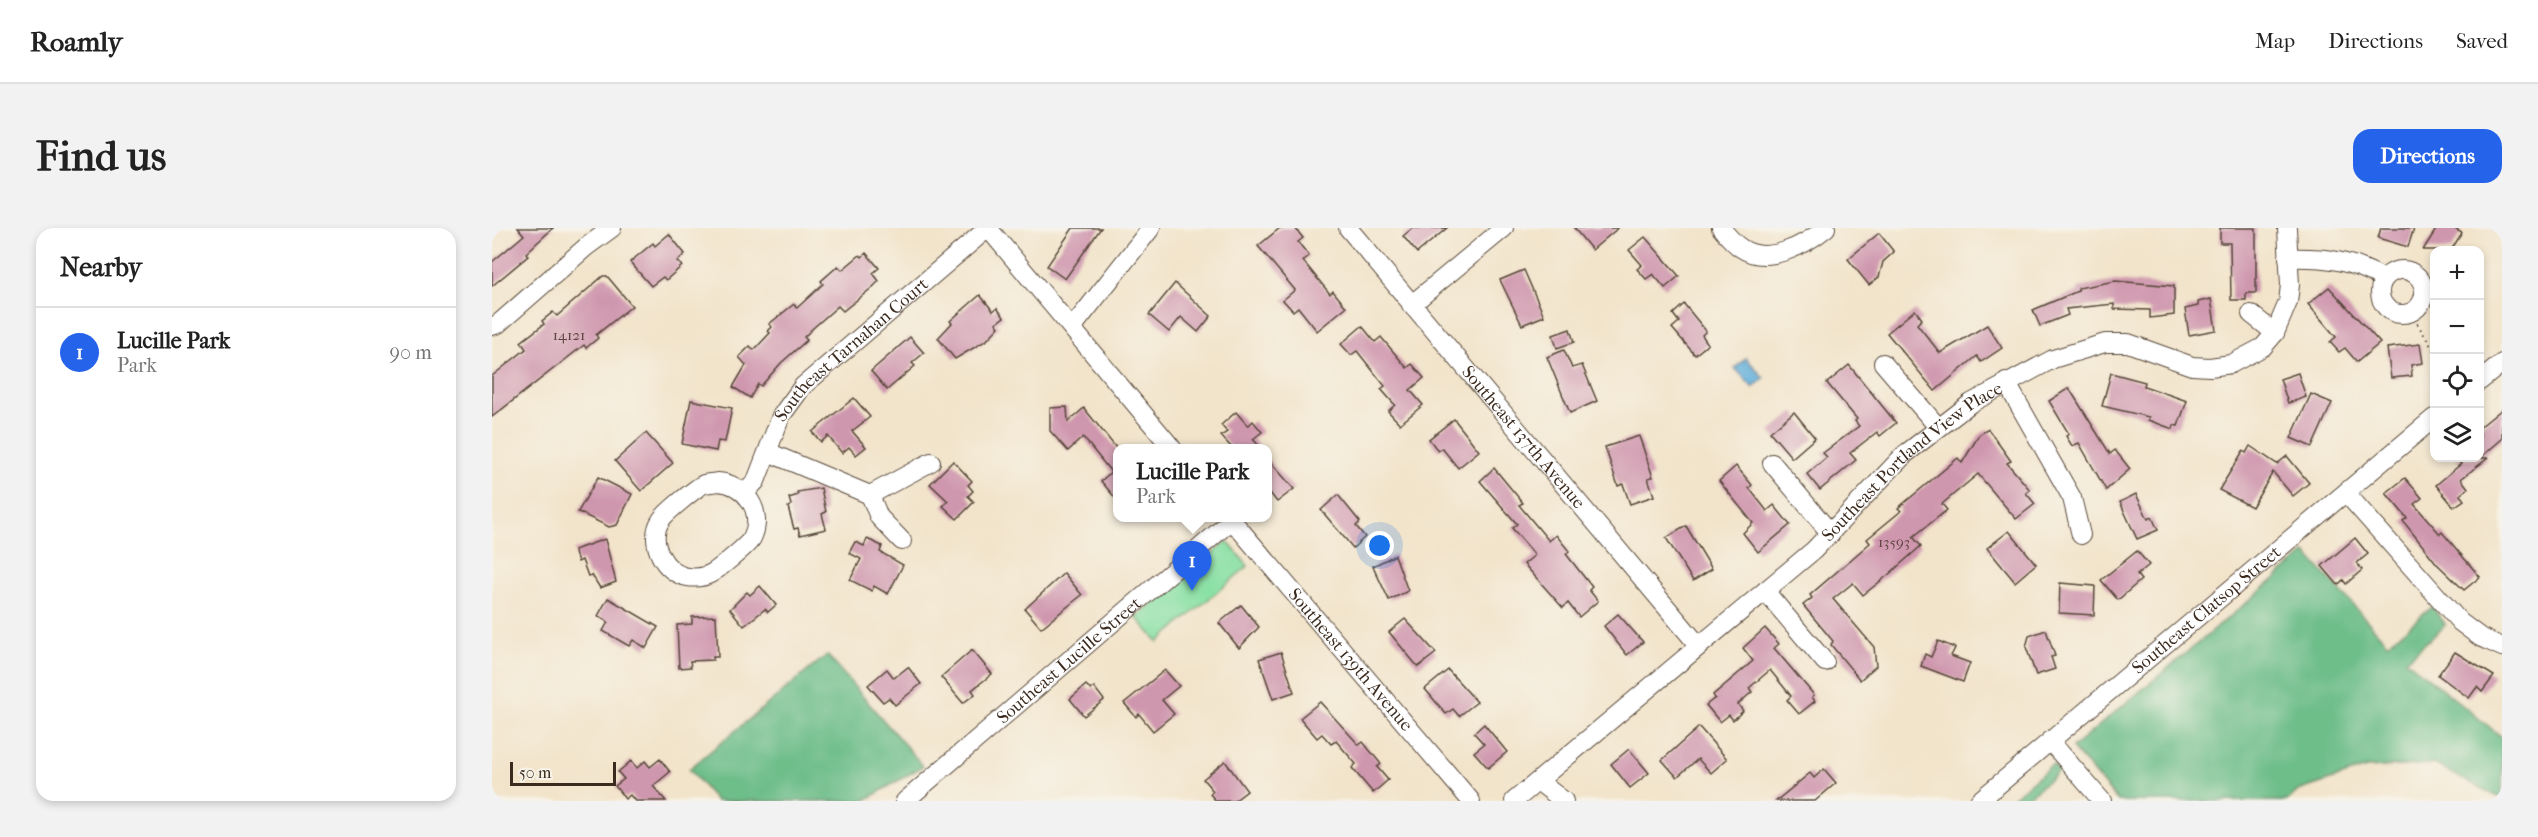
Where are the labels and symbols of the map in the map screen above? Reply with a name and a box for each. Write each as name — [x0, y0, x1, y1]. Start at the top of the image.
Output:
street label: Southeast Tarnahan Court — [770, 273, 933, 426]
house number: 14121 — [553, 326, 585, 344]
street label: Southeast 137th Avenue — [1458, 361, 1590, 513]
street label: Southeast Portland View Place — [1817, 378, 2006, 546]
your location — [1365, 531, 1394, 560]
house number: 13593 — [1878, 533, 1910, 551]
street label: Southeast Clatsop Street — [2128, 541, 2285, 678]
pin: 1 — [1172, 542, 1212, 591]
street label: Southeast 139th Avenue — [1284, 584, 1417, 735]
street label: Southeast Lucille Street — [992, 592, 1146, 728]
scale bar — [510, 759, 616, 786]

